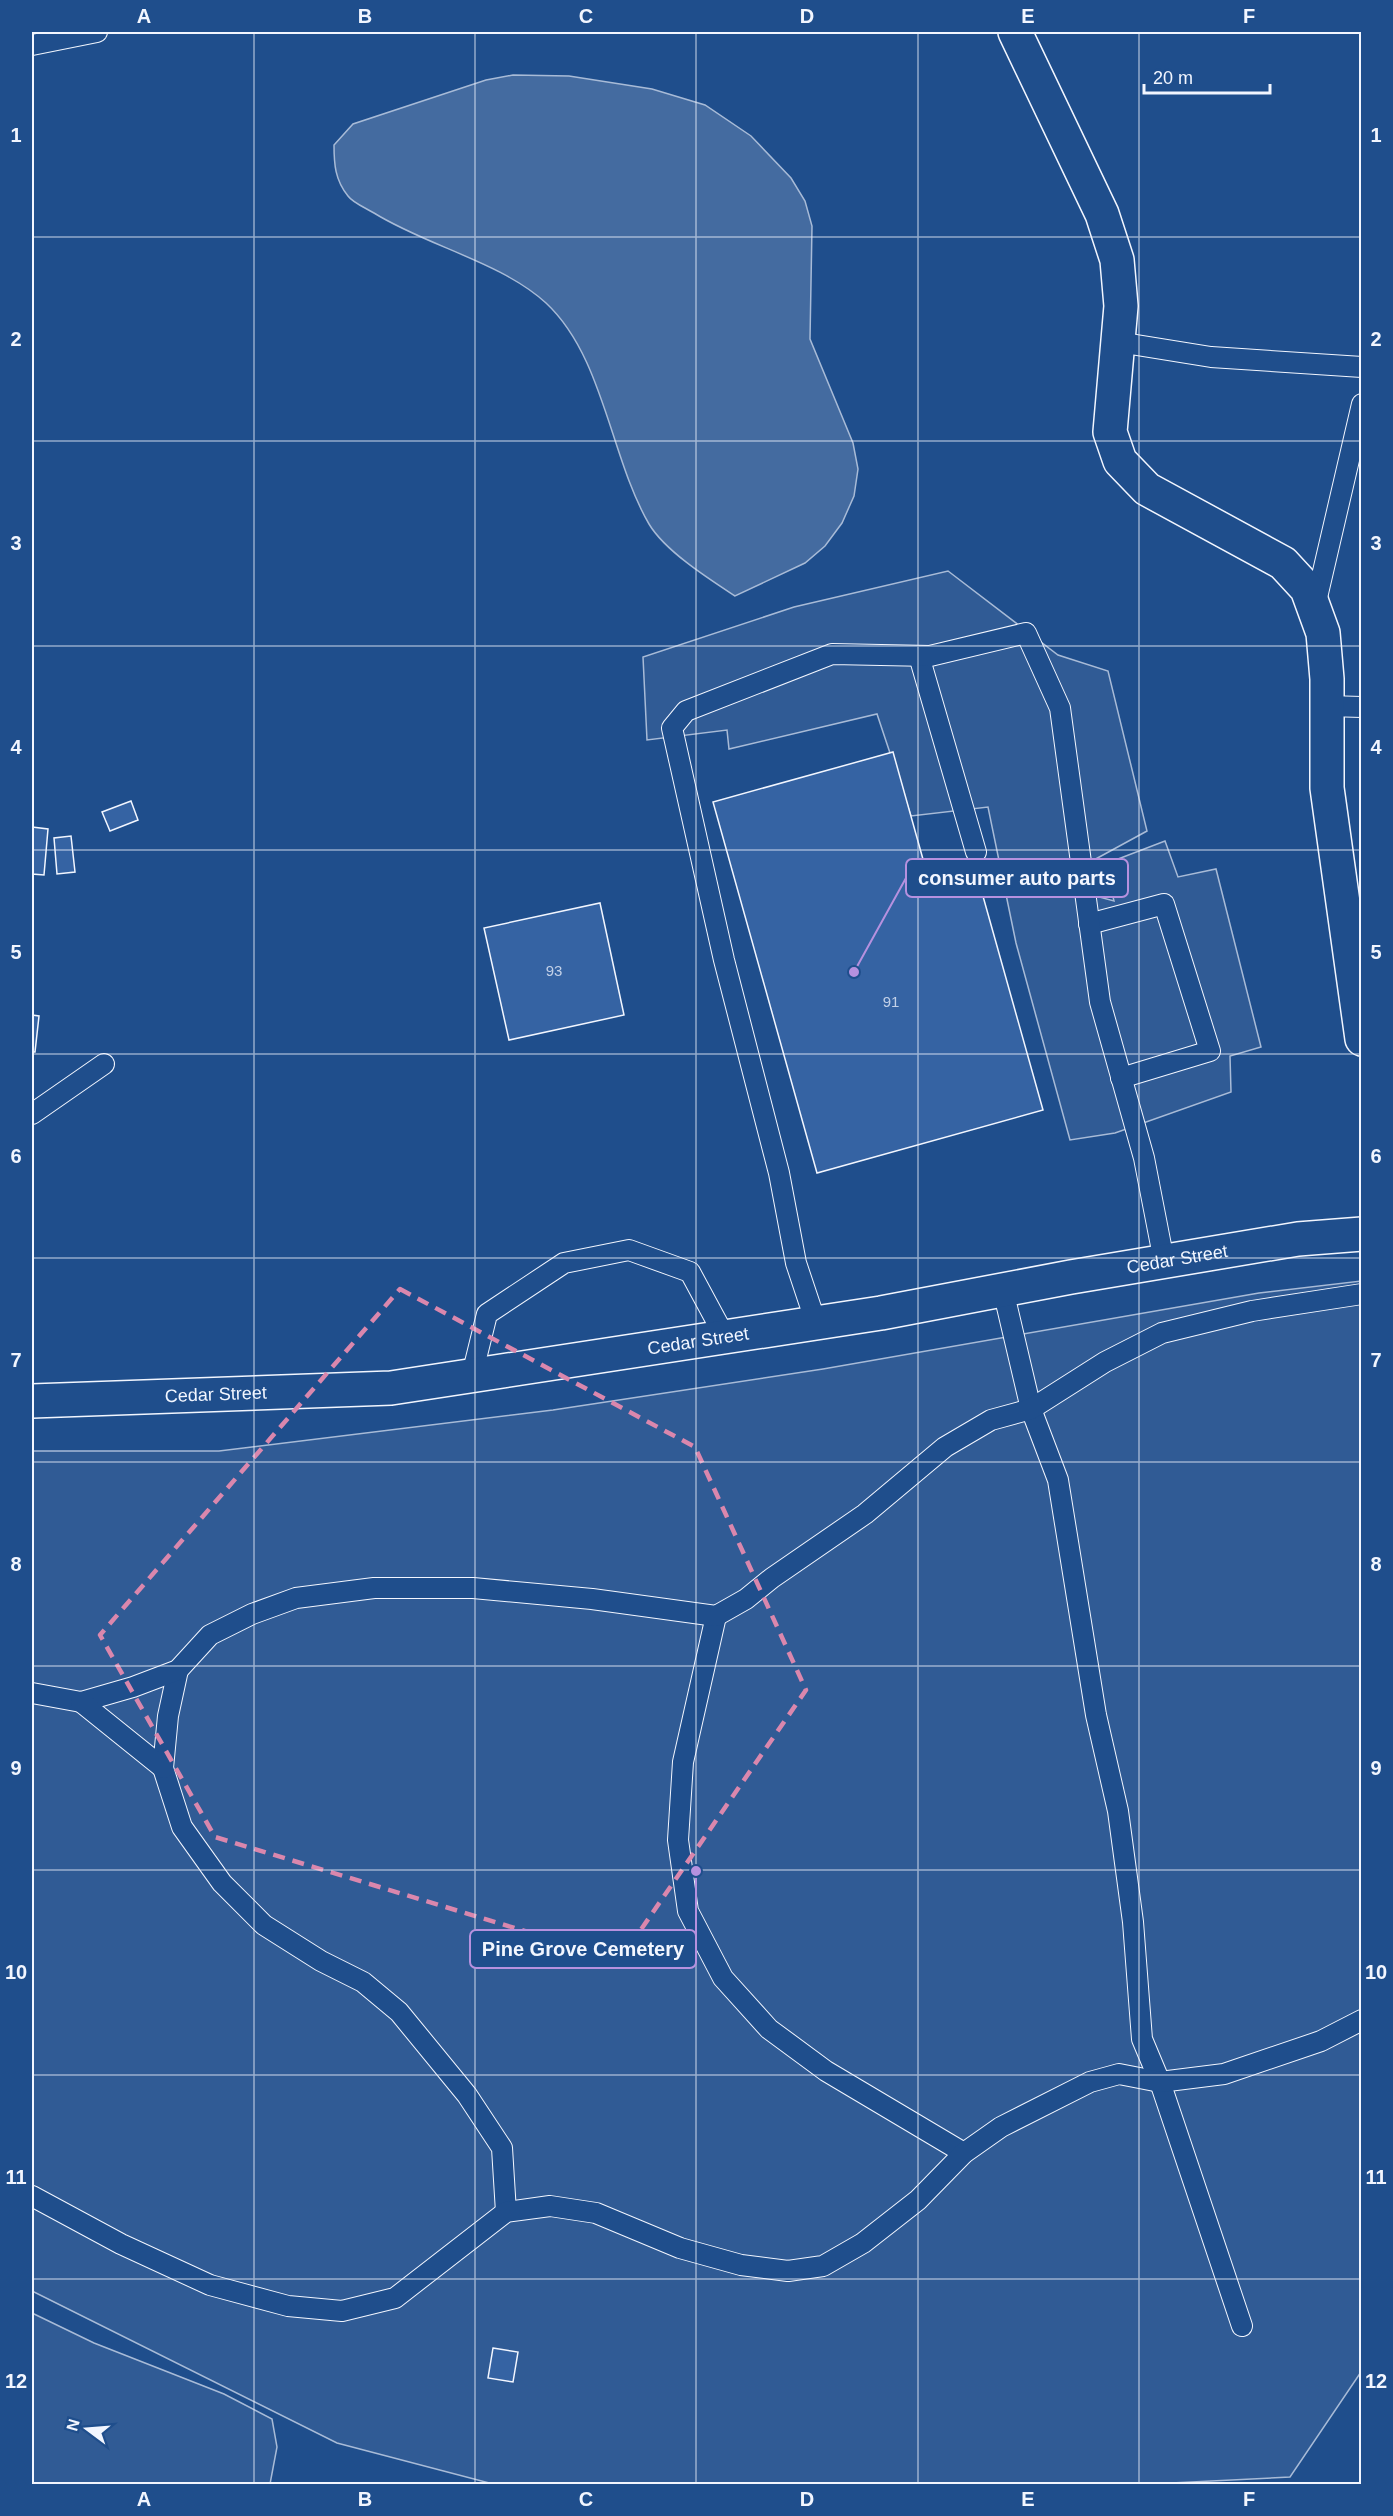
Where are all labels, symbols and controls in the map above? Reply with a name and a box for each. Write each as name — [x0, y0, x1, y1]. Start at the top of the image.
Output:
text: A — [137, 5, 151, 27]
text: B — [358, 5, 372, 27]
text: C — [579, 5, 593, 27]
text: D — [800, 5, 814, 27]
text: E — [1021, 5, 1035, 27]
text: F — [1243, 5, 1255, 27]
scale bar — [1144, 57, 1270, 95]
text: 20 m — [1153, 68, 1193, 88]
text: 1 — [10, 124, 22, 146]
text: 1 — [1370, 124, 1382, 146]
text: 2 — [10, 328, 22, 350]
text: 2 — [1370, 328, 1382, 350]
text: 3 — [10, 532, 22, 554]
text: 3 — [1370, 532, 1382, 554]
text: 4 — [10, 736, 22, 758]
text: 4 — [1370, 736, 1382, 758]
callout: consumer auto parts — [906, 859, 1128, 897]
text: consumer auto parts — [918, 867, 1116, 889]
text: 5 — [10, 941, 22, 963]
text: 5 — [1370, 941, 1382, 963]
house number: 93 — [546, 962, 562, 979]
house number: 91 — [883, 993, 899, 1010]
text: 6 — [10, 1145, 22, 1167]
text: 6 — [1370, 1145, 1382, 1167]
street label: Cedar Street — [1125, 1241, 1229, 1278]
street label: Cedar Street — [646, 1323, 750, 1359]
text: 7 — [10, 1349, 22, 1371]
text: 7 — [1370, 1349, 1382, 1371]
street label: Cedar Street — [164, 1382, 267, 1406]
text: 8 — [10, 1553, 22, 1575]
text: 8 — [1370, 1553, 1382, 1575]
text: 9 — [10, 1757, 22, 1779]
text: 9 — [1370, 1757, 1382, 1779]
callout: Pine Grove Cemetery — [470, 1930, 696, 1968]
text: Pine Grove Cemetery — [482, 1938, 685, 1960]
text: 10 — [5, 1961, 27, 1983]
text: 10 — [1365, 1961, 1387, 1983]
text: 11 — [5, 2166, 27, 2188]
text: 11 — [1365, 2166, 1387, 2188]
text: 12 — [5, 2370, 27, 2392]
text: 12 — [1365, 2370, 1387, 2392]
north arrow — [57, 2399, 117, 2459]
text: N — [63, 2417, 83, 2433]
text: A — [137, 2488, 151, 2510]
text: B — [358, 2488, 372, 2510]
text: C — [579, 2488, 593, 2510]
text: D — [800, 2488, 814, 2510]
text: E — [1021, 2488, 1035, 2510]
text: F — [1243, 2488, 1255, 2510]

